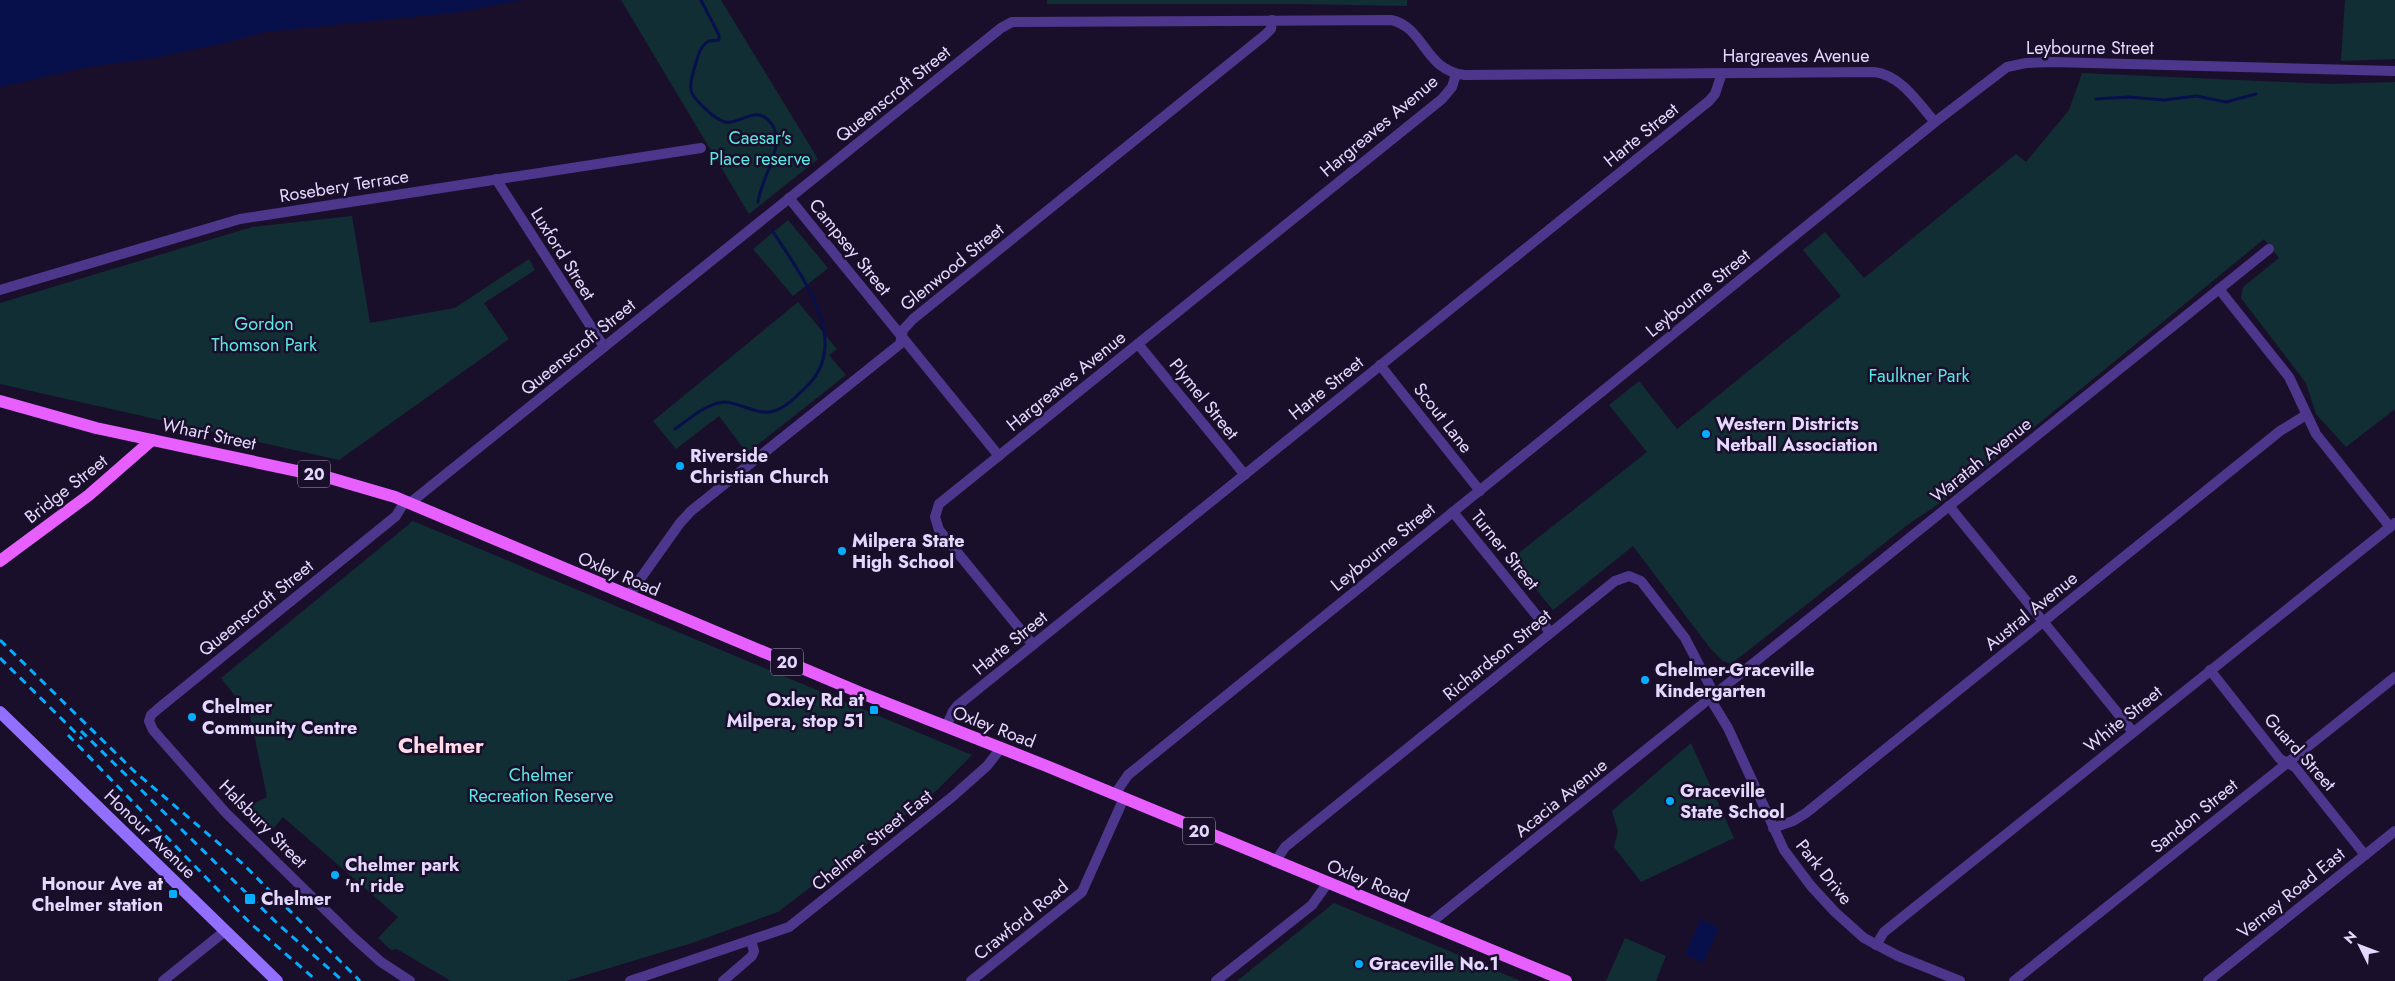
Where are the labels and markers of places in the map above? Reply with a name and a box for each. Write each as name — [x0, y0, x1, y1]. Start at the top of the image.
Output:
place label: Western Districts Netball Association — [1716, 411, 1878, 458]
marker: Western Districts Netball Association — [1700, 428, 1712, 440]
place label: Riverside Christian Church — [690, 443, 829, 490]
marker: Riverside Christian Church — [674, 460, 686, 472]
place label: Milpera State High School — [852, 528, 965, 575]
marker: Milpera State High School — [836, 545, 848, 557]
place label: Chelmer-Graceville Kindergarten — [1655, 657, 1815, 704]
marker: Chelmer-Graceville Kindergarten — [1639, 674, 1651, 686]
place label: Oxley Rd at Milpera, stop 51 — [727, 687, 864, 734]
place label: Chelmer Community Centre — [202, 694, 357, 741]
marker: Oxley Rd at Milpera, stop 51 — [868, 704, 880, 716]
marker: Chelmer Community Centre — [186, 711, 198, 723]
place label: Graceville State School — [1680, 778, 1785, 825]
marker: Graceville State School — [1664, 795, 1676, 807]
place label: Chelmer park 'n' ride — [345, 852, 460, 899]
marker: Chelmer park 'n' ride — [329, 869, 341, 881]
place label: Honour Ave at Chelmer station — [32, 871, 163, 918]
place label: Chelmer — [261, 886, 332, 912]
marker: Honour Ave at Chelmer station — [167, 888, 179, 900]
marker: Chelmer — [243, 892, 257, 906]
place label: Graceville No.1 — [1369, 951, 1499, 977]
marker: Graceville No.1 — [1353, 958, 1365, 970]

